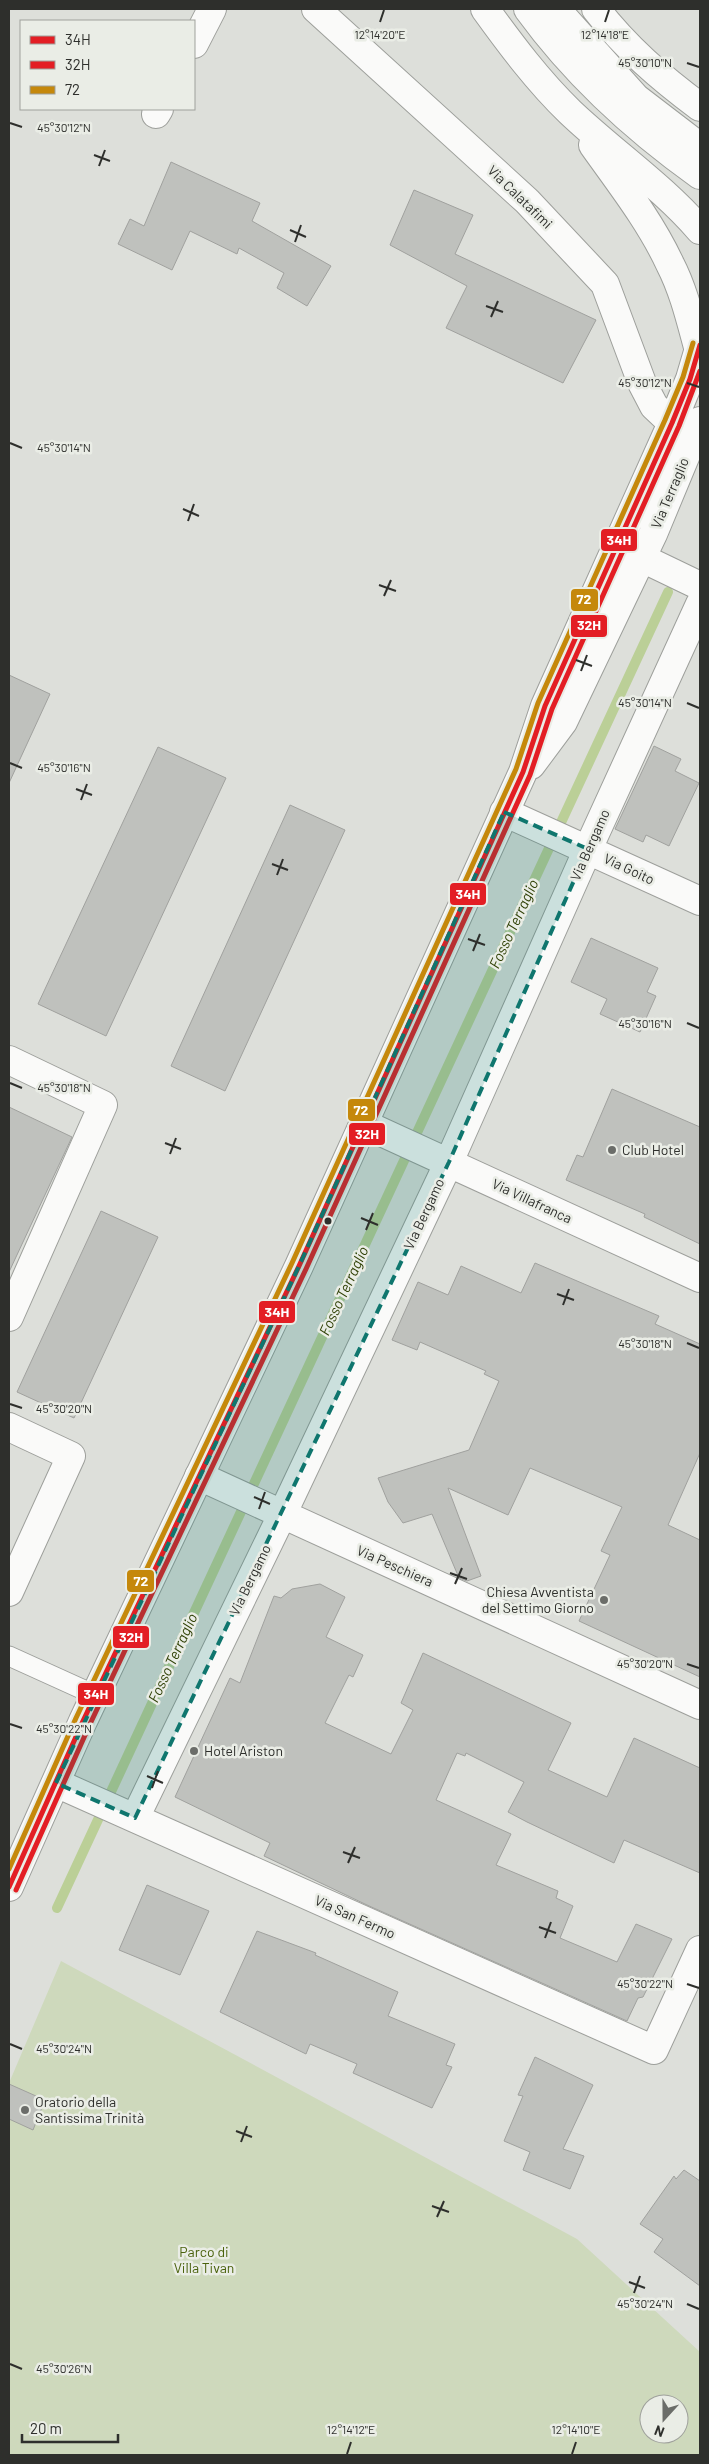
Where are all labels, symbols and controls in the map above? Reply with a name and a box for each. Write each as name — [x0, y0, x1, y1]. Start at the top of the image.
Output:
legend — [20, 20, 195, 110]
text: 12°14'20"E — [354, 27, 406, 41]
text: 12°14'18"E — [581, 27, 629, 41]
text: 34H — [65, 30, 91, 48]
text: 32H — [65, 55, 91, 73]
text: 45°30'10"N — [618, 55, 672, 69]
text: 72 — [65, 80, 80, 98]
text: 45°30'12"N — [37, 120, 91, 134]
street label: Via Calatafimi — [484, 161, 556, 232]
text: 45°30'12"N — [618, 375, 672, 389]
text: 45°30'14"N — [37, 440, 91, 454]
street label: Via Terraglio — [647, 455, 692, 531]
line badge: 34H — [600, 528, 638, 552]
text: 34H — [607, 531, 632, 548]
line badge: 72 — [570, 588, 599, 612]
text: 72 — [577, 590, 592, 607]
line badge: 32H — [570, 614, 608, 638]
text: 32H — [577, 616, 601, 633]
text: 45°30'14"N — [618, 695, 672, 709]
text: 45°30'16"N — [37, 760, 91, 774]
street label: Via Bergamo — [566, 806, 613, 883]
street label: Via Goito — [601, 849, 657, 888]
water label: Fosso Terraglio — [485, 876, 542, 971]
line badge: 34H — [449, 882, 487, 906]
text: 34H — [456, 885, 481, 902]
text: 45°30'16"N — [618, 1016, 672, 1030]
text: 45°30'18"N — [37, 1080, 91, 1094]
line badge: 72 — [347, 1098, 376, 1122]
text: 72 — [354, 1101, 369, 1118]
line badge: 32H — [348, 1122, 386, 1146]
text: 32H — [355, 1125, 379, 1142]
place label: Club Hotel — [622, 1141, 684, 1158]
marker: Club Hotel — [606, 1144, 618, 1156]
street label: Via Bergamo — [400, 1175, 447, 1252]
street label: Via Villafranca — [490, 1175, 575, 1226]
unlabelled marker — [323, 1216, 333, 1226]
water label: Fosso Terraglio — [315, 1243, 372, 1338]
line badge: 34H — [258, 1300, 296, 1324]
text: 34H — [265, 1303, 290, 1320]
text: 45°30'18"N — [618, 1336, 672, 1350]
text: 45°30'20"N — [36, 1401, 92, 1415]
street label: Via Peschiera — [354, 1541, 436, 1590]
street label: Via Bergamo — [225, 1542, 274, 1618]
line badge: 72 — [126, 1569, 155, 1593]
text: 72 — [134, 1572, 149, 1589]
place label: Chiesa Avventista del Settimo Giorno — [482, 1583, 594, 1616]
marker: Chiesa Avventista del Settimo Giorno — [598, 1594, 610, 1606]
water label: Fosso Terraglio — [144, 1610, 201, 1705]
line badge: 32H — [112, 1625, 150, 1649]
text: 32H — [119, 1628, 143, 1645]
text: 45°30'20"N — [617, 1656, 673, 1670]
line badge: 34H — [77, 1682, 115, 1706]
text: 34H — [84, 1685, 109, 1702]
text: 45°30'22"N — [36, 1721, 92, 1735]
place label: Hotel Ariston — [204, 1742, 283, 1759]
marker: Hotel Ariston — [188, 1745, 200, 1757]
street label: Via San Fermo — [312, 1891, 398, 1942]
text: 45°30'22"N — [617, 1976, 673, 1990]
text: 45°30'24"N — [36, 2041, 92, 2055]
place label: Oratorio della Santissima Trinità — [35, 2093, 144, 2126]
marker: Oratorio della Santissima Trinità — [19, 2104, 31, 2116]
park label: Parco di Villa Tivan — [174, 2243, 234, 2276]
text: 45°30'24"N — [617, 2296, 673, 2310]
text: 45°30'26"N — [36, 2361, 92, 2375]
north arrow — [639, 2394, 689, 2444]
scale bar — [22, 2412, 119, 2444]
text: 20 m — [30, 2419, 62, 2437]
text: 12°14'12"E — [327, 2422, 375, 2436]
text: 12°14'10"E — [552, 2422, 600, 2436]
text: N — [652, 2422, 667, 2441]

